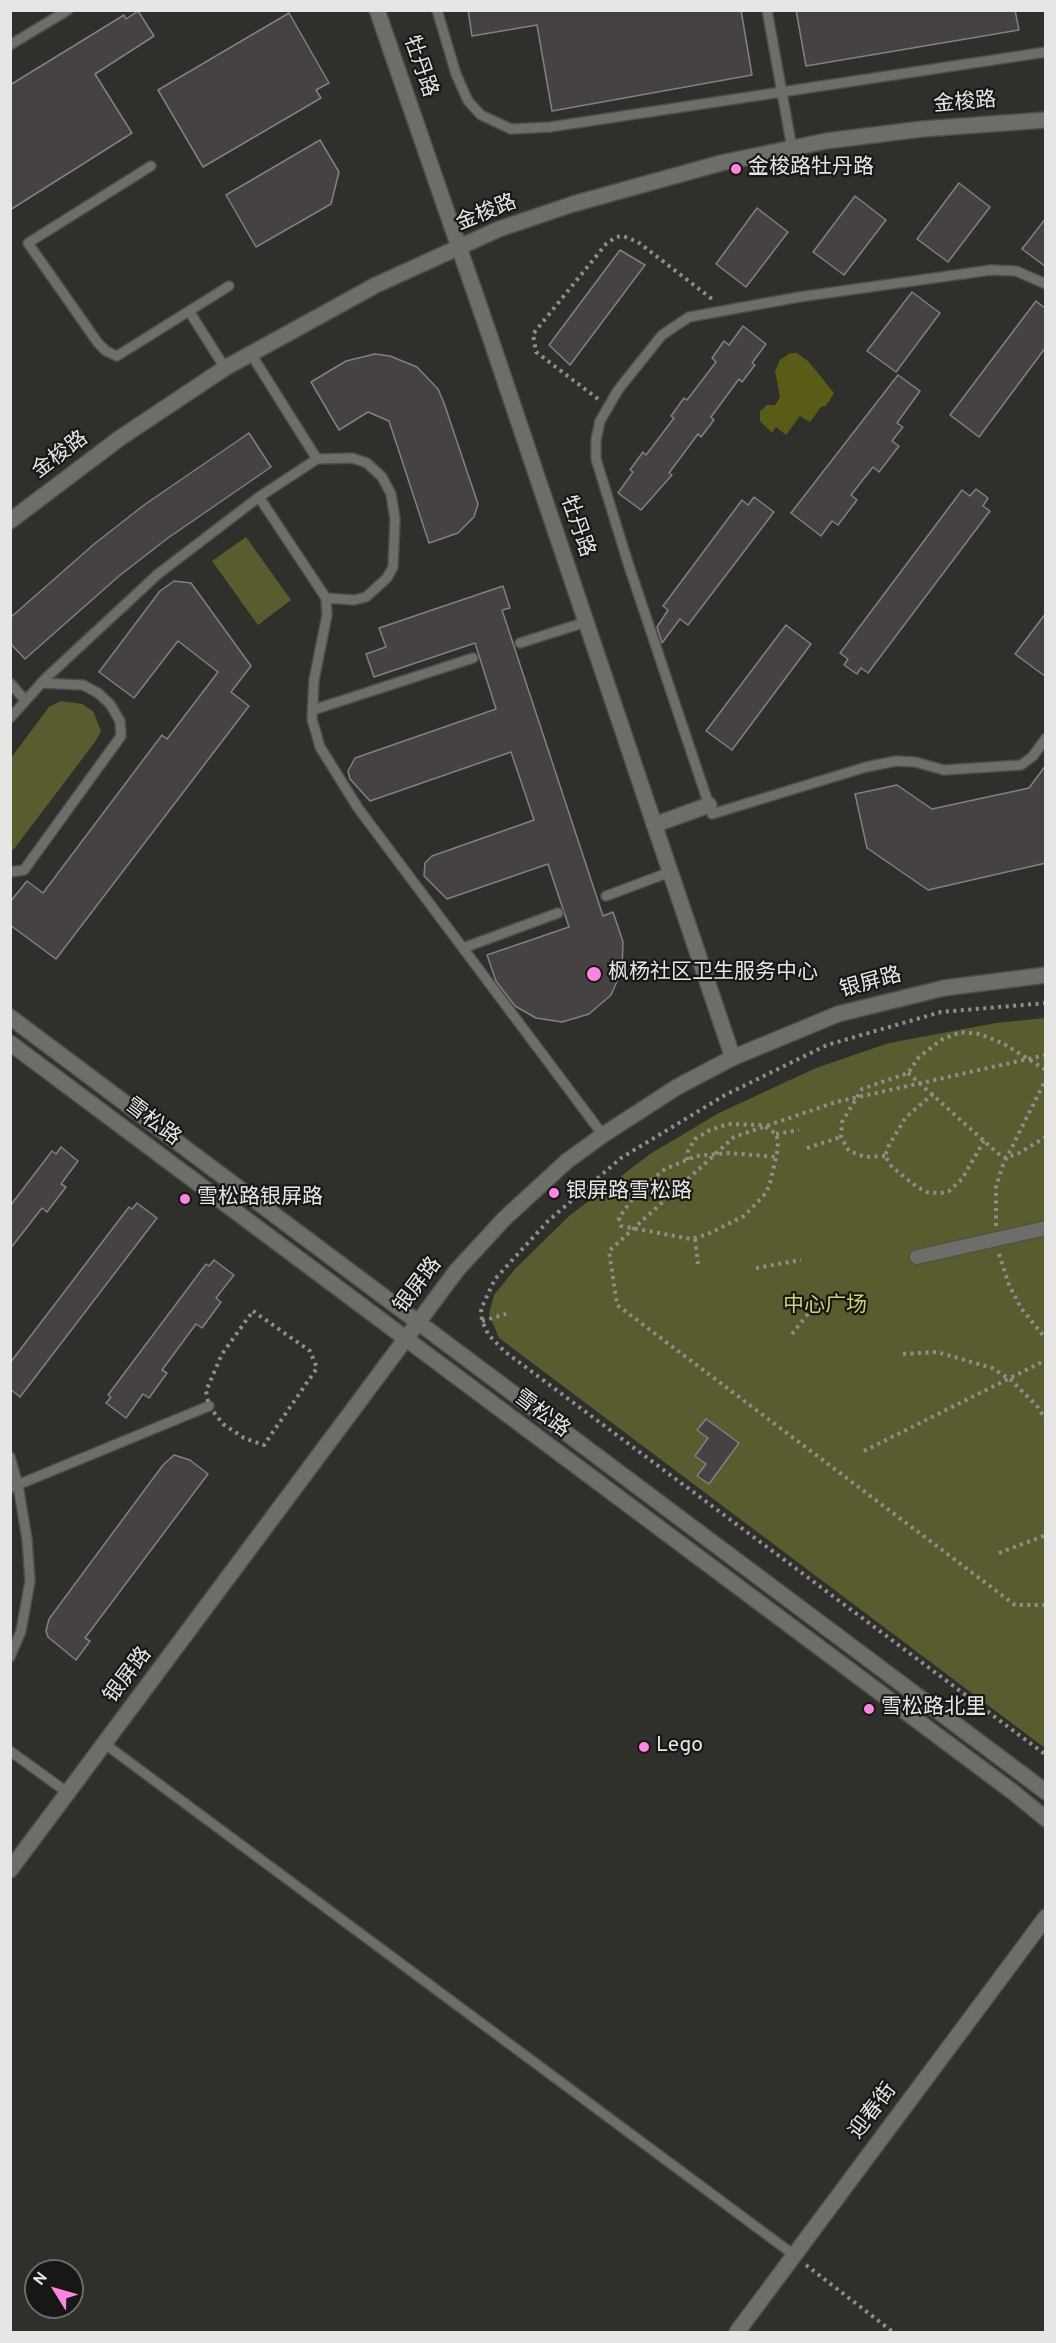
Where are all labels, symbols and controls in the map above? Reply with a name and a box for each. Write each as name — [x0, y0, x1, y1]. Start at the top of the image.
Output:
street label: 牡丹路 — [397, 33, 441, 101]
street label: 金梭路 — [933, 89, 997, 119]
place label: 金梭路牡丹路 — [748, 156, 874, 182]
marker: 金梭路牡丹路 — [729, 162, 743, 176]
street label: 金梭路 — [453, 191, 521, 237]
street label: 金梭路 — [28, 427, 94, 485]
street label: 牡丹路 — [554, 493, 598, 561]
place label: 枫杨社区卫生服务中心 — [608, 961, 818, 987]
street label: 银屏路 — [837, 964, 905, 1004]
marker: 枫杨社区卫生服务中心 — [585, 965, 603, 983]
street label: 雪松路 — [119, 1094, 185, 1152]
place label: 银屏路雪松路 — [566, 1180, 692, 1206]
place label: 雪松路银屏路 — [197, 1186, 323, 1212]
marker: 银屏路雪松路 — [547, 1186, 561, 1200]
marker: 雪松路银屏路 — [178, 1192, 192, 1206]
street label: 银屏路 — [390, 1253, 448, 1319]
park label: 中心广场 — [783, 1294, 867, 1320]
street label: 雪松路 — [508, 1386, 574, 1444]
street label: 银屏路 — [100, 1643, 158, 1709]
place label: 雪松路北里 — [881, 1696, 986, 1722]
marker: 雪松路北里 — [862, 1702, 876, 1716]
place label: Lego — [656, 1734, 703, 1760]
marker: Lego — [637, 1740, 651, 1754]
street label: 迎春街 — [845, 2079, 903, 2145]
north arrow — [24, 2259, 84, 2319]
text: N — [30, 2269, 53, 2290]

